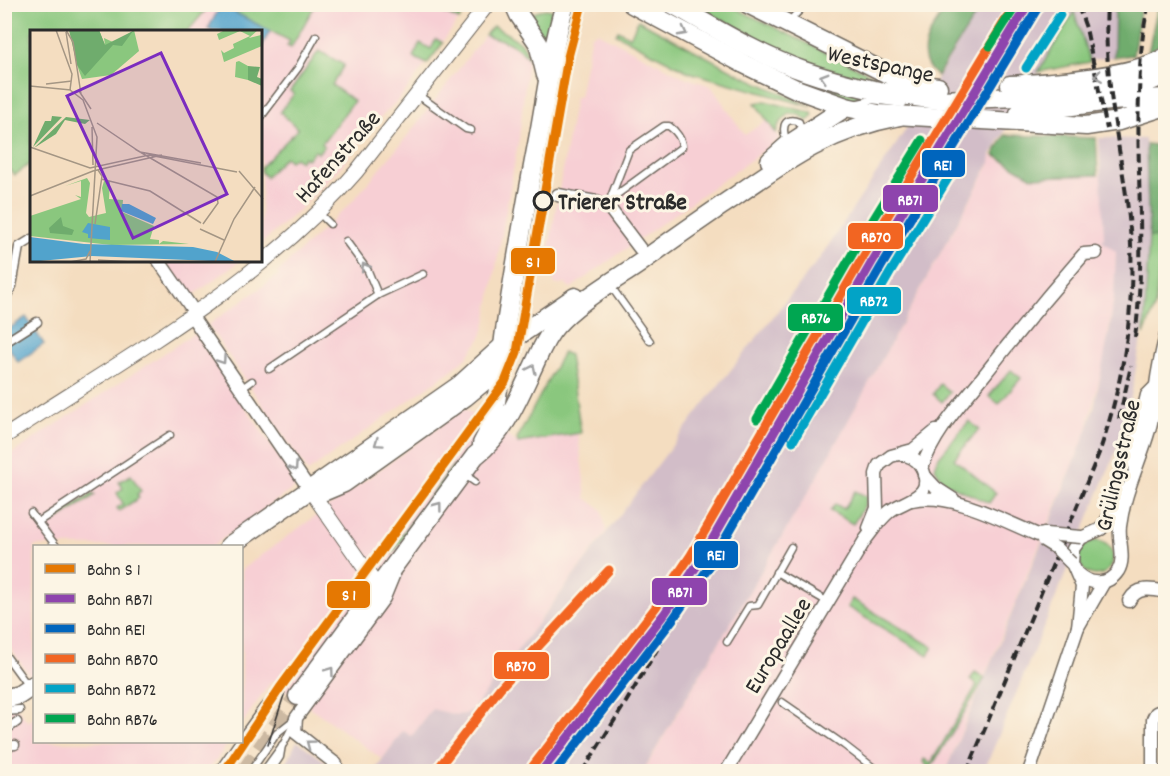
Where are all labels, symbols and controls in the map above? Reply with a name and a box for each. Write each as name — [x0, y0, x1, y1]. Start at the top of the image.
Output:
one-way arrow — [677, 25, 687, 36]
inset map — [30, 30, 262, 262]
street label: Westspange — [824, 38, 937, 94]
one-way arrow — [1093, 69, 1102, 81]
one-way arrow — [819, 72, 830, 84]
street label: Hafenstraße — [288, 104, 390, 212]
line badge: RE1 — [921, 149, 966, 178]
text: RE1 — [934, 155, 952, 178]
line badge: RB71 — [882, 184, 939, 213]
place label: Trierer Straße — [558, 187, 687, 221]
text: RB71 — [897, 190, 923, 213]
marker: Trierer Straße — [533, 191, 553, 211]
line badge: RB70 — [847, 222, 904, 250]
text: RB70 — [861, 227, 891, 250]
line badge: S 1 — [510, 247, 556, 275]
text: S 1 — [526, 252, 540, 275]
one-way arrow — [360, 263, 372, 273]
line badge: RB72 — [846, 286, 902, 315]
text: RB72 — [860, 291, 888, 314]
line badge: RB76 — [787, 303, 844, 332]
text: RB76 — [801, 308, 831, 331]
one-way arrow — [215, 353, 226, 364]
one-way arrow — [525, 364, 537, 375]
street label: Grülingsstraße — [1088, 396, 1152, 535]
one-way arrow — [373, 436, 384, 447]
one-way arrow — [287, 460, 298, 471]
one-way arrow — [430, 501, 441, 512]
line badge: RE1 — [693, 540, 739, 569]
legend — [33, 545, 243, 743]
text: RE1 — [707, 545, 725, 568]
text: Bahn S 1 — [87, 559, 141, 584]
line badge: RB71 — [651, 577, 708, 606]
line badge: S 1 — [326, 580, 371, 609]
text: RB71 — [667, 582, 693, 605]
text: S 1 — [342, 585, 356, 608]
text: Bahn RB71 — [87, 589, 153, 614]
street label: Europaallee — [737, 592, 822, 701]
text: Bahn RE1 — [87, 619, 146, 644]
text: Bahn RB70 — [87, 649, 159, 674]
line badge: RB70 — [493, 651, 550, 680]
text: RB70 — [506, 656, 536, 679]
one-way arrow — [323, 667, 334, 678]
text: Bahn RB72 — [87, 679, 157, 704]
text: Bahn RB76 — [87, 709, 158, 734]
one-way arrow — [306, 740, 317, 751]

